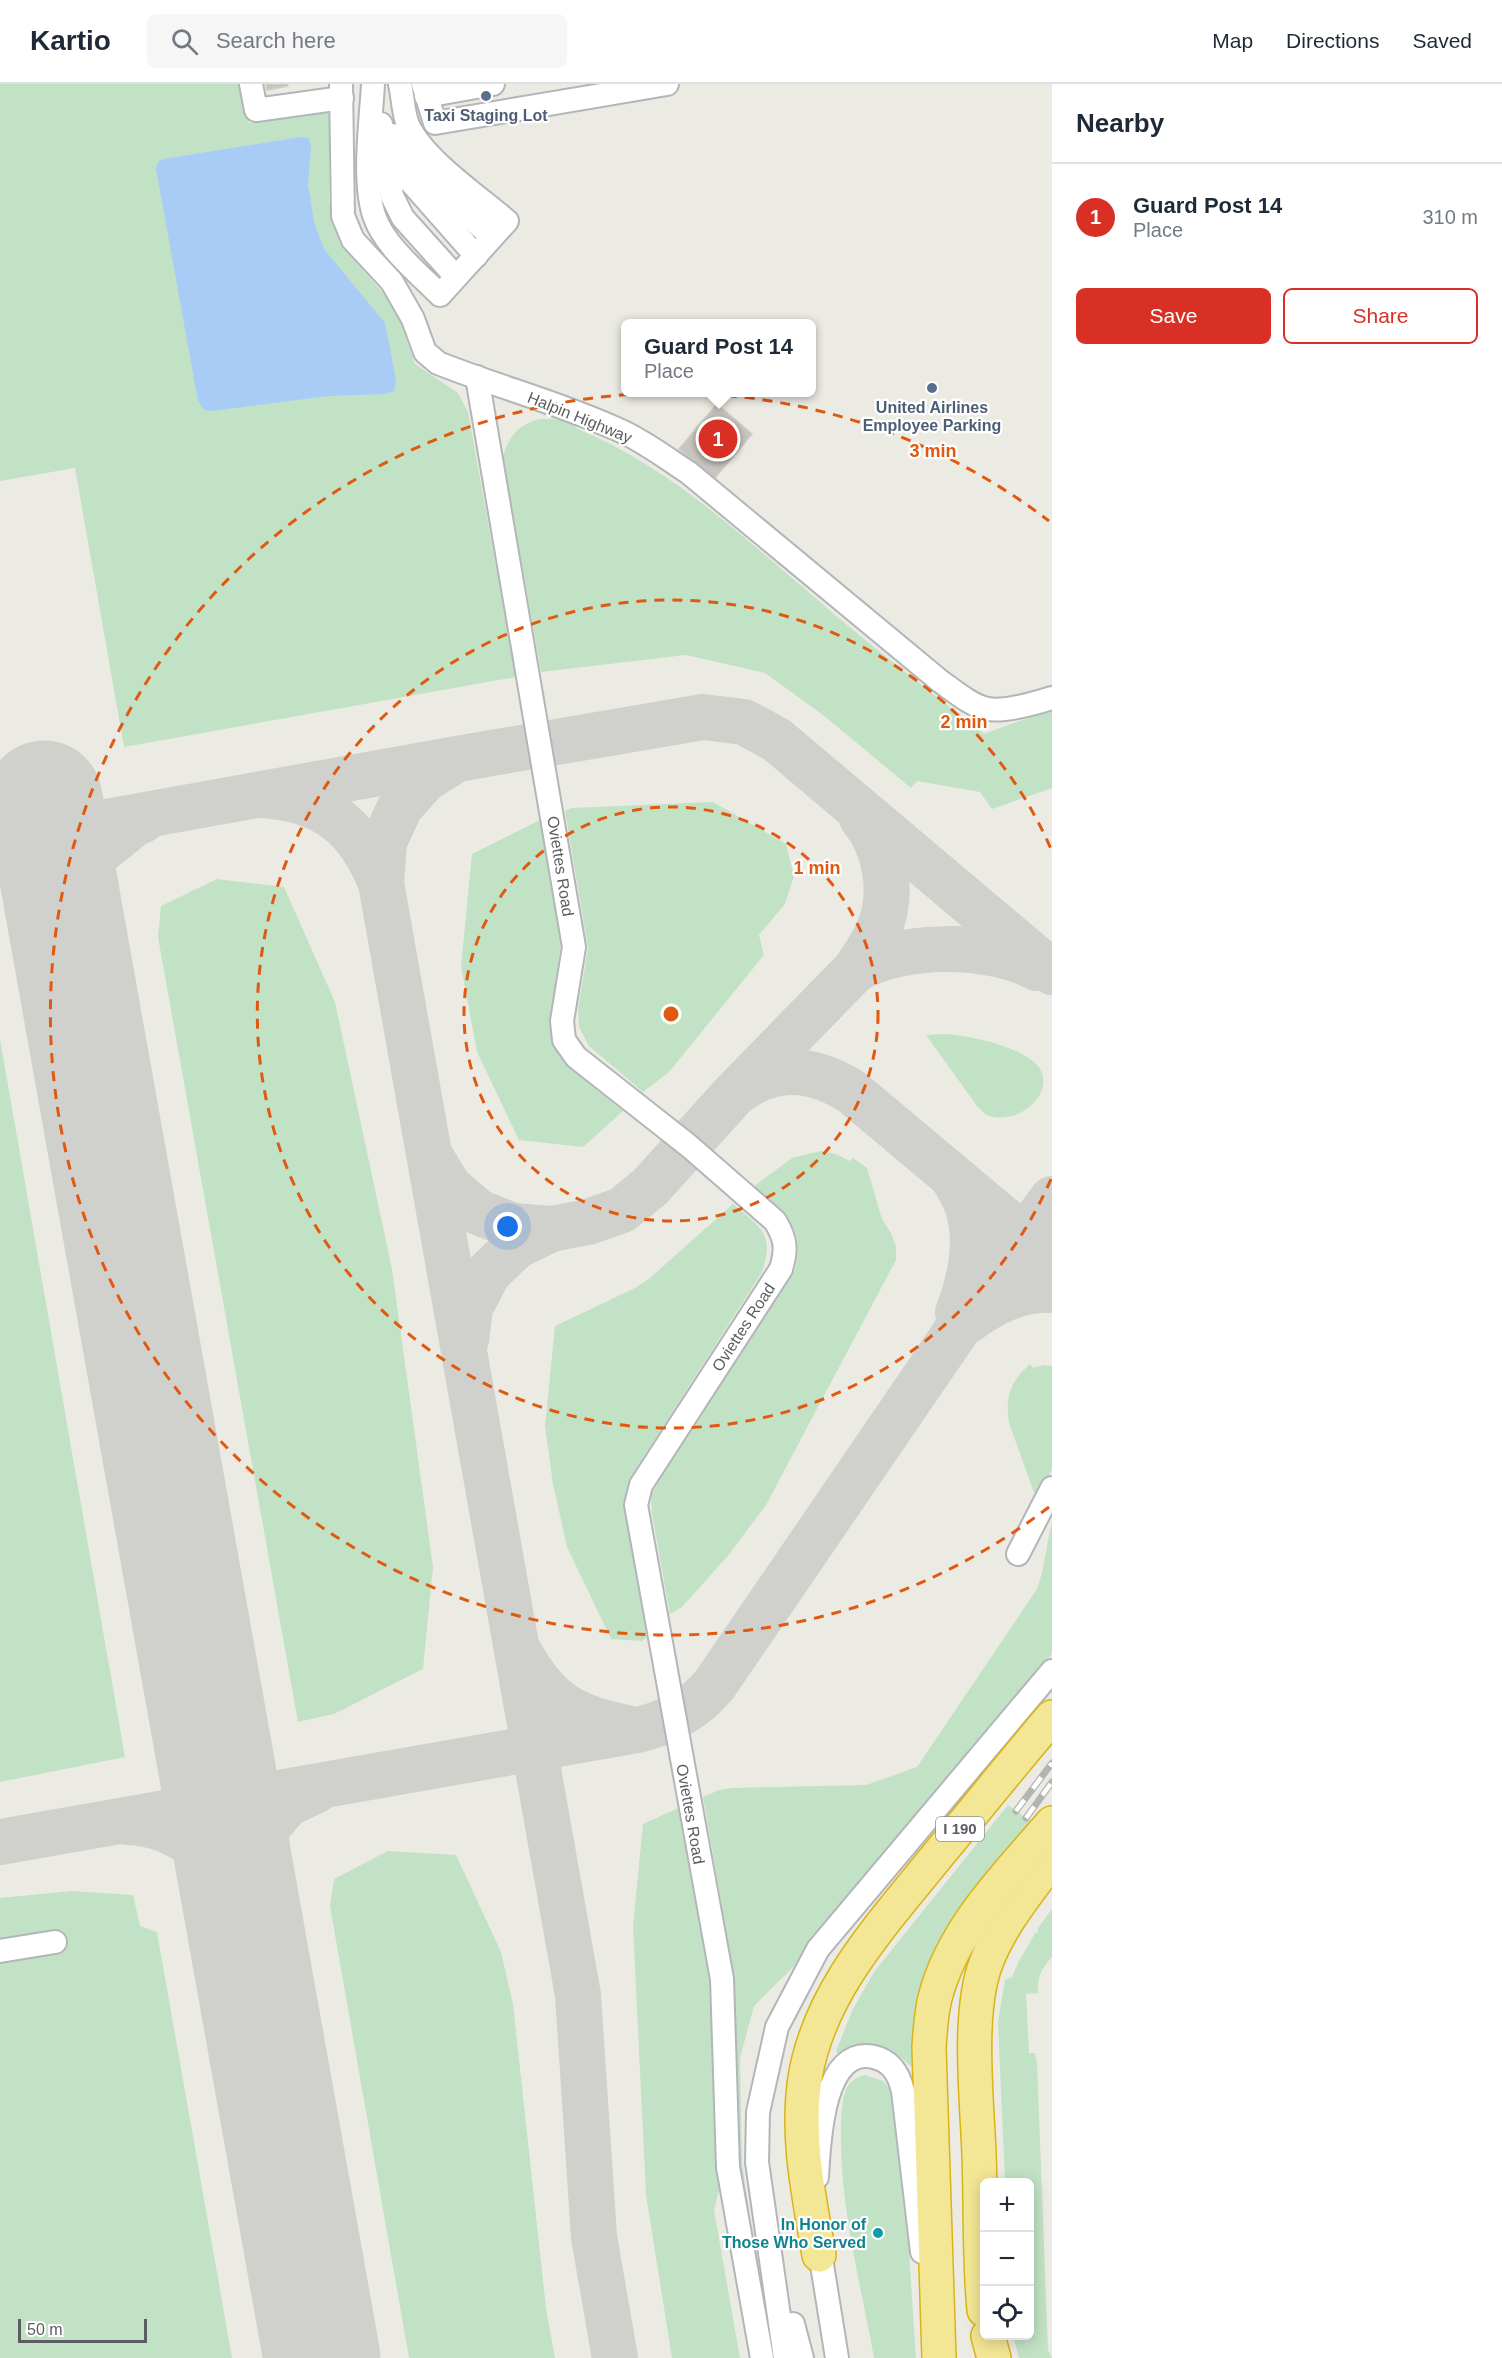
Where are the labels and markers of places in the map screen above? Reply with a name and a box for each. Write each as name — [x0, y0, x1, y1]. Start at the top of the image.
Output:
marker: Taxi Staging Lot — [479, 89, 493, 103]
place label: Taxi Staging Lot — [424, 107, 548, 124]
marker: United Airlines Employee Parking — [925, 381, 939, 395]
place label: United Airlines Employee Parking — [863, 399, 1001, 434]
pin: 1 — [698, 416, 738, 462]
centre of rings — [661, 1004, 681, 1024]
place label: In Honor of Those Who Served — [722, 2216, 867, 2251]
marker: In Honor of Those Who Served — [871, 2226, 885, 2240]

